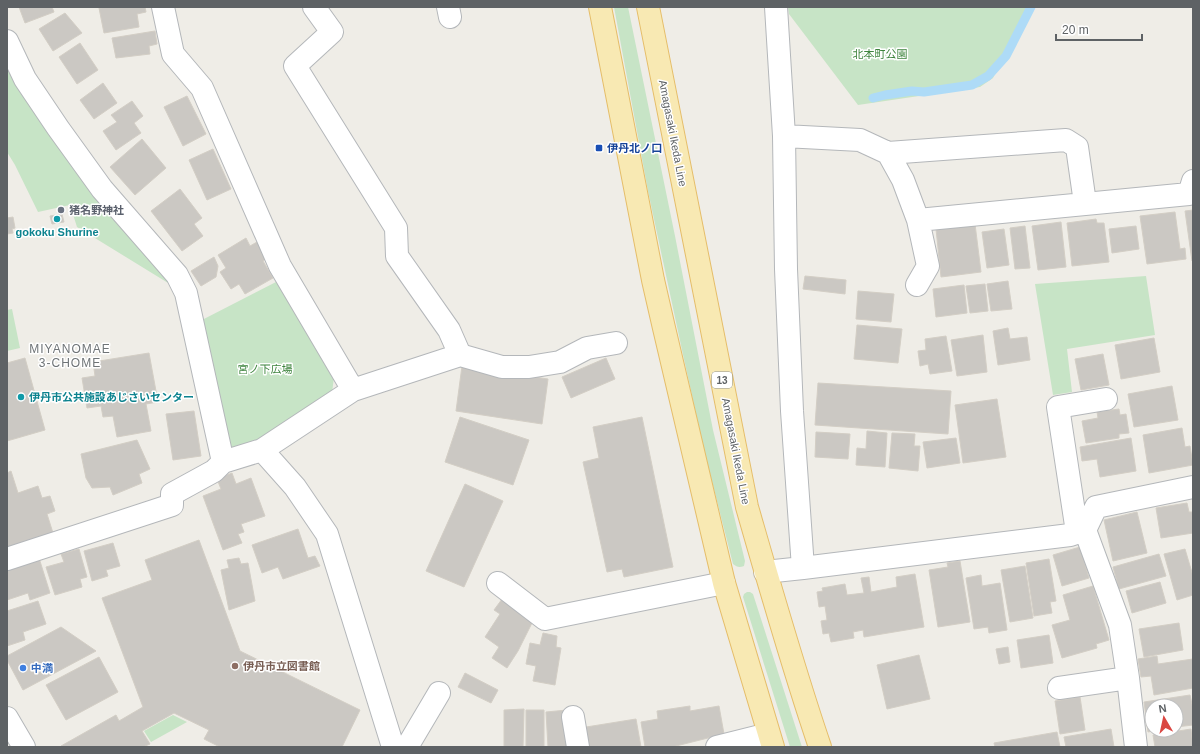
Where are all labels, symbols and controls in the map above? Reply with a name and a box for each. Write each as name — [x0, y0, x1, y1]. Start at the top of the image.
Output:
scale bar — [1056, 16, 1142, 42]
text: 20 m — [1062, 23, 1089, 37]
park label: 北本町公園 — [853, 48, 908, 60]
street label: Amagasaki Ikeda Line — [657, 79, 689, 187]
place label: 伊丹北ノ口 — [607, 142, 662, 154]
marker: 伊丹北ノ口 — [594, 143, 604, 153]
place label: 猪名野神社 — [69, 204, 124, 216]
marker: 猪名野神社 — [56, 205, 66, 215]
marker: gokoku Shurine — [52, 214, 62, 224]
place label: gokoku Shurine — [15, 226, 99, 238]
district label: MIYANOMAE 3-CHOME — [29, 342, 111, 370]
park label: 宮ノ下広場 — [238, 363, 293, 375]
road number: 13 — [712, 372, 732, 388]
place label: 伊丹市公共施設あじさいセンター — [29, 391, 194, 403]
marker: 伊丹市公共施設あじさいセンター — [16, 392, 26, 402]
street label: Amagasaki Ikeda Line — [720, 397, 752, 505]
place label: 伊丹市立図書館 — [243, 660, 320, 672]
marker: 伊丹市立図書館 — [230, 661, 240, 671]
place label: 中満 — [31, 662, 53, 674]
marker: 中満 — [18, 663, 28, 673]
north arrow — [1144, 698, 1184, 738]
text: N — [1158, 702, 1167, 715]

